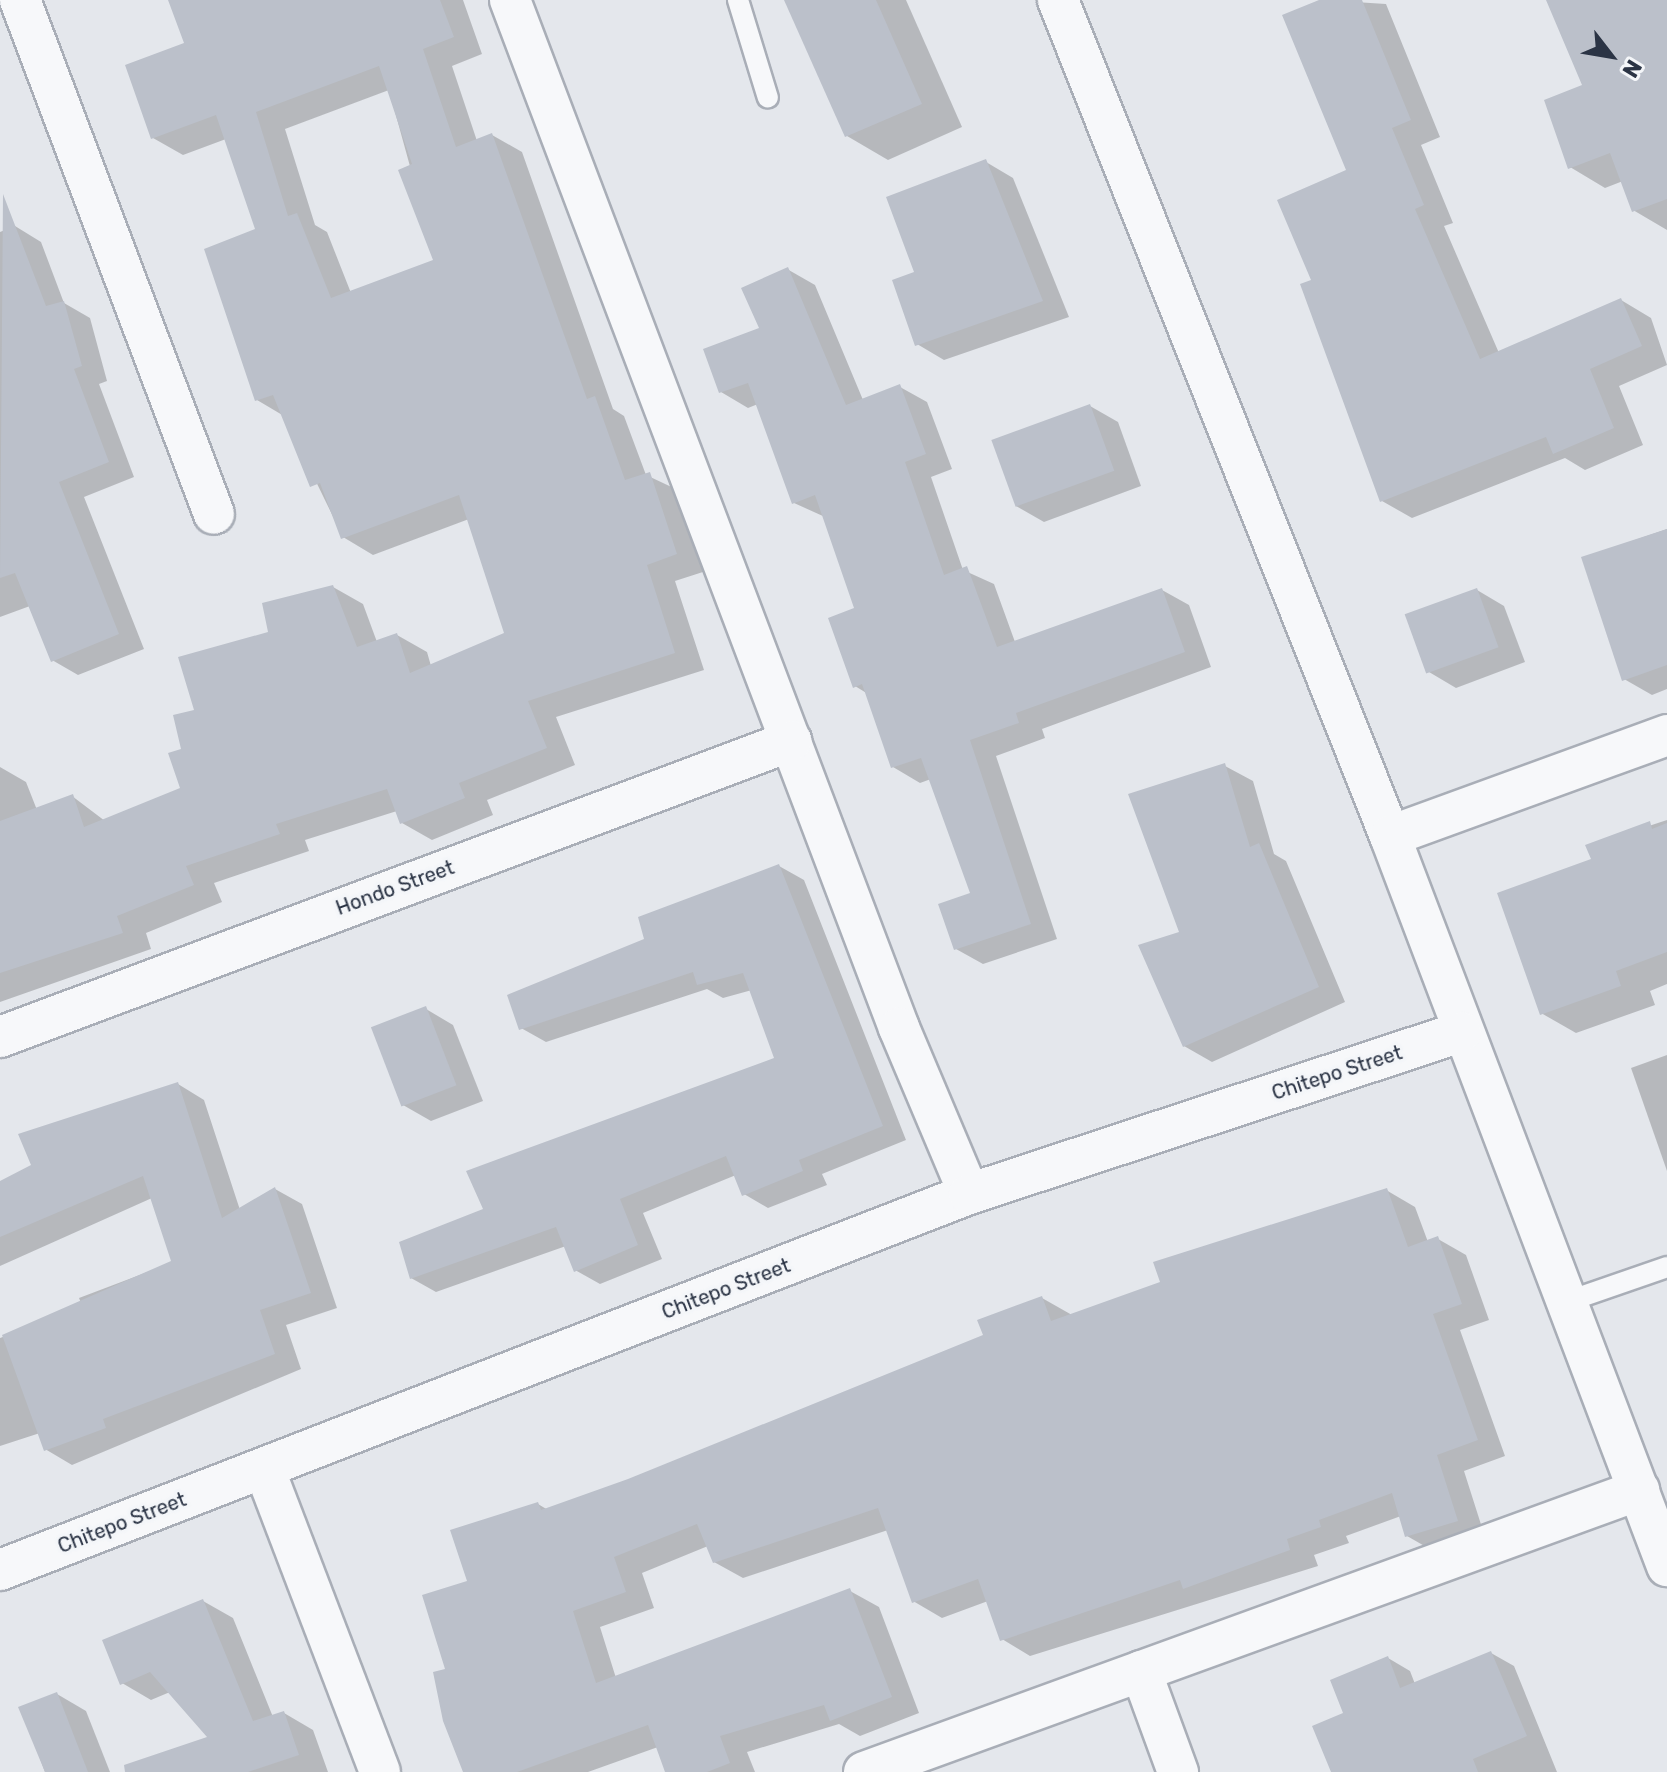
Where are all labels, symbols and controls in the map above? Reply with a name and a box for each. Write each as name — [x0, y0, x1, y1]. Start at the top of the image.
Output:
north arrow — [1571, 16, 1651, 96]
text: N — [1616, 55, 1648, 82]
street label: Hondo Street — [333, 856, 457, 920]
street label: Chitepo Street — [1269, 1041, 1405, 1105]
street label: Chitepo Street — [658, 1254, 794, 1324]
street label: Chitepo Street — [54, 1488, 190, 1558]

